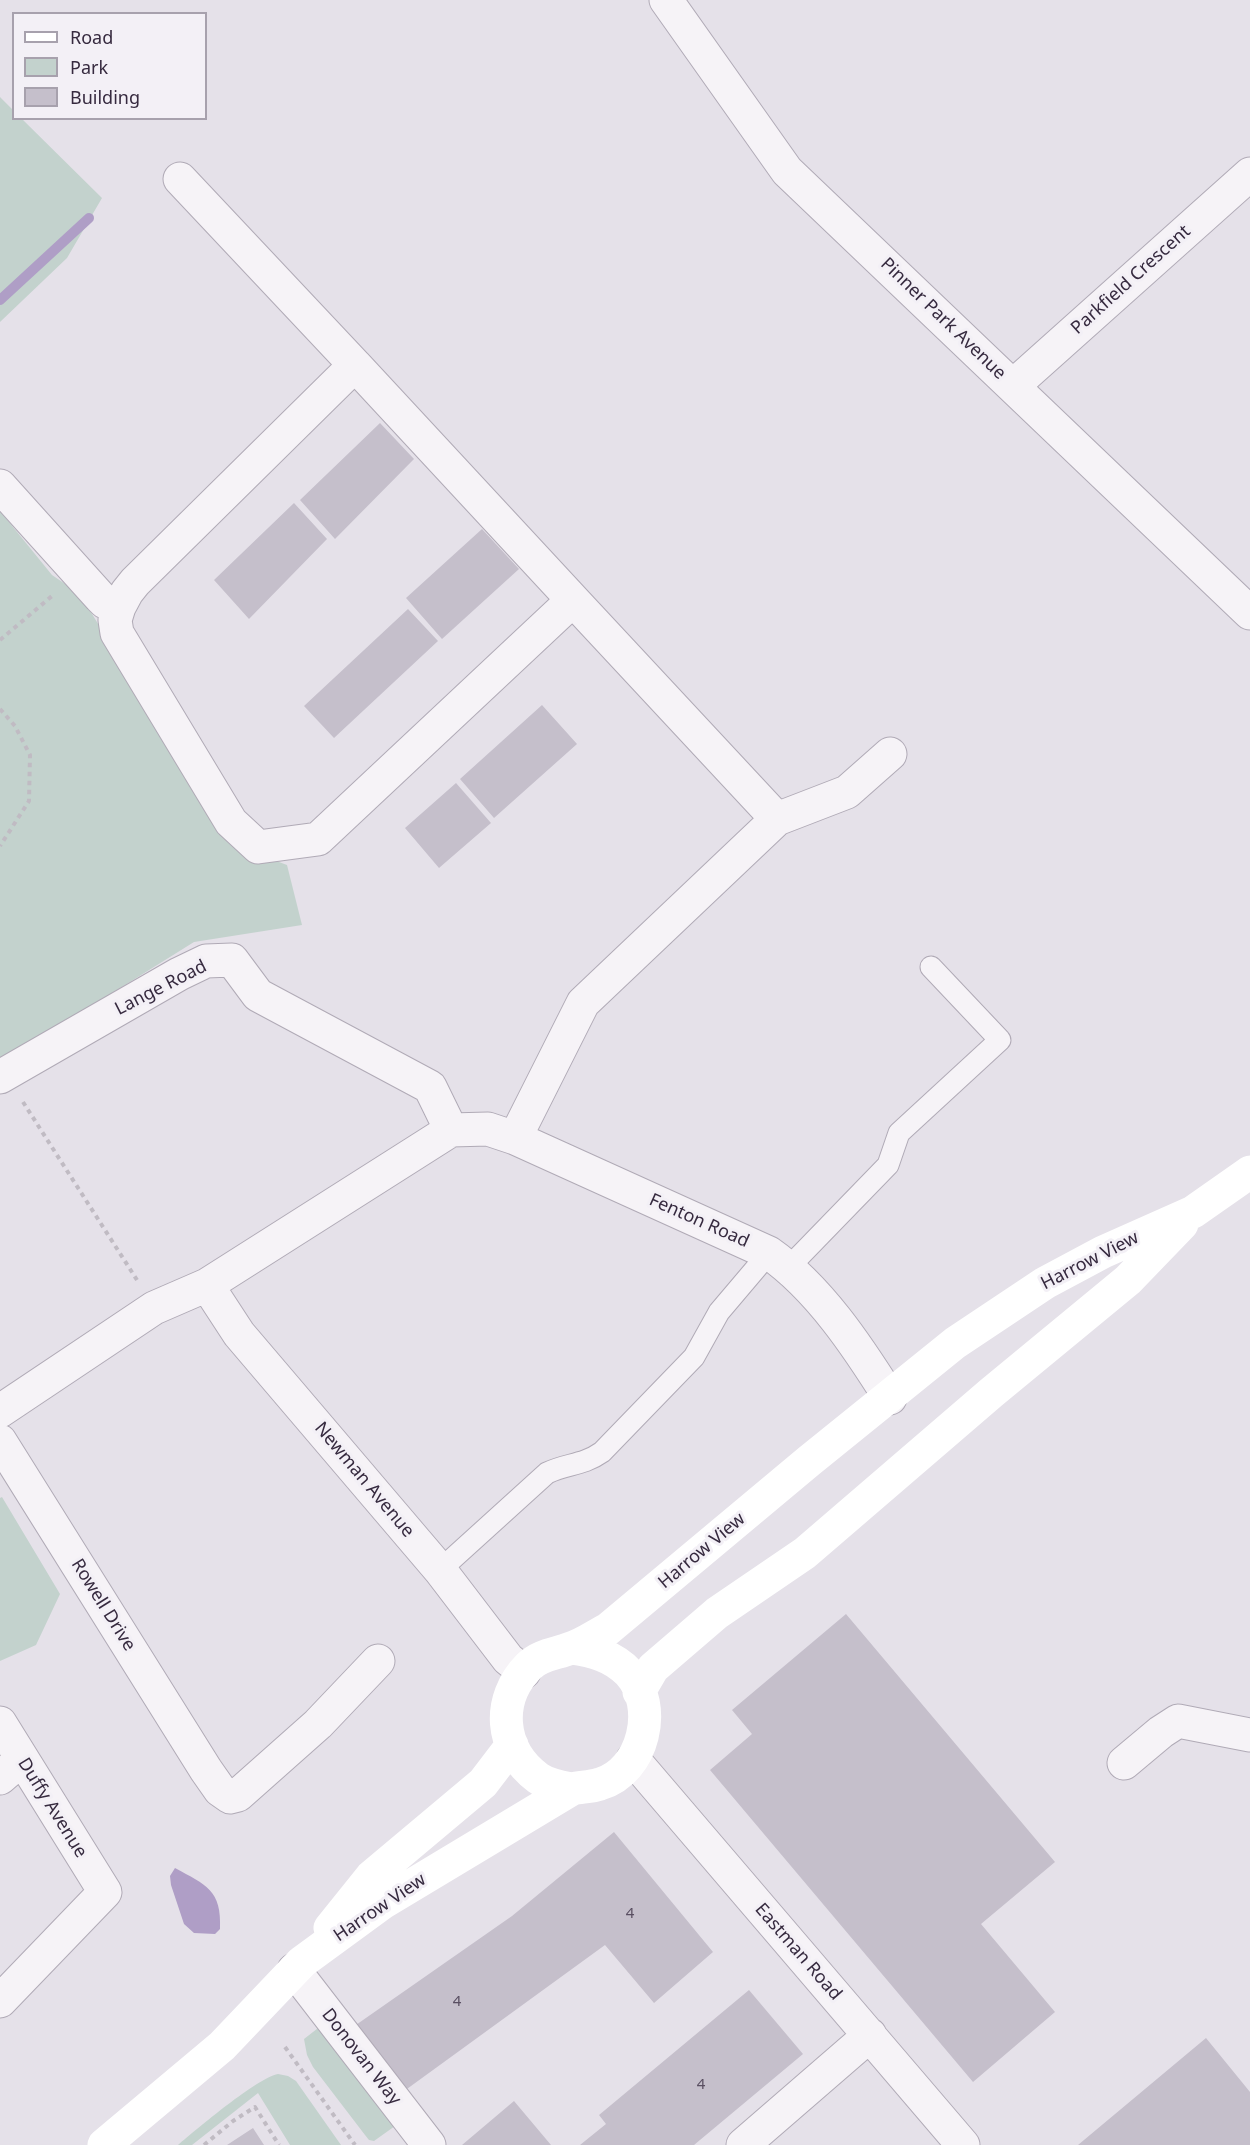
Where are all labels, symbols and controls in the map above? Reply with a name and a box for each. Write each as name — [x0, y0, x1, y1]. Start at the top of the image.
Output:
legend — [12, 12, 207, 120]
text: Road — [70, 25, 113, 49]
text: Park — [70, 55, 108, 79]
text: Building — [70, 85, 140, 109]
street label: Parkfield Crescent — [1067, 221, 1195, 339]
street label: Pinner Park Avenue — [876, 254, 1010, 384]
street label: Lange Road — [112, 956, 210, 1020]
street label: Fenton Road — [646, 1189, 752, 1253]
street label: Harrow View — [1038, 1227, 1142, 1295]
street label: Newman Avenue — [310, 1418, 418, 1542]
street label: Harrow View — [654, 1508, 750, 1594]
street label: Rowell Drive — [66, 1555, 140, 1655]
street label: Duffy Avenue — [13, 1754, 91, 1862]
street label: Harrow View — [330, 1869, 430, 1947]
street label: Eastman Road — [750, 1899, 846, 2005]
house number: 4 — [626, 1905, 634, 1923]
house number: 4 — [453, 1993, 461, 2011]
street label: Donovan Way — [317, 2004, 405, 2110]
house number: 4 — [697, 2076, 705, 2094]

